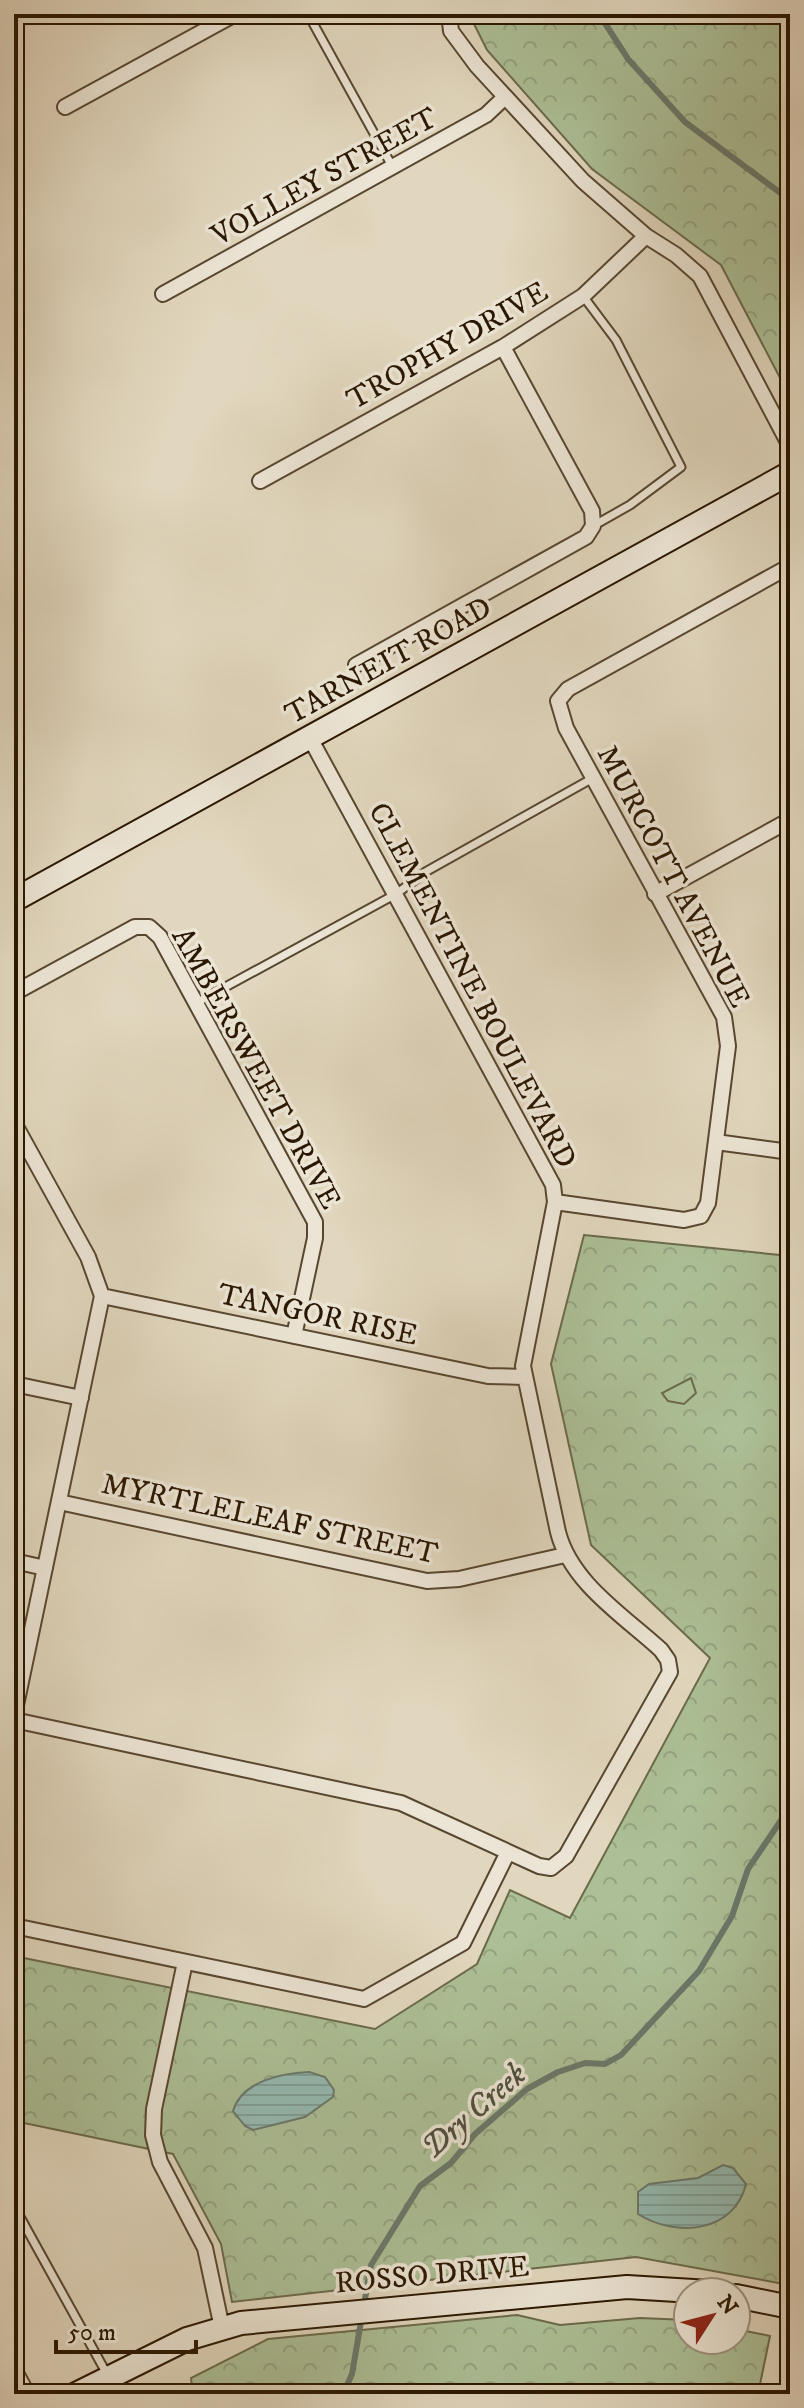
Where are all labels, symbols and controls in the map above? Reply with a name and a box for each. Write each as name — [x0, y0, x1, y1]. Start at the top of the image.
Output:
street label: VOLLEY STREET — [204, 100, 444, 255]
street label: TROPHY DRIVE — [341, 274, 555, 419]
street label: TARNEIT ROAD — [279, 589, 499, 733]
street label: MURCOTT AVENUE — [588, 739, 757, 1014]
street label: CLEMENTINE BOULEVARD — [359, 797, 584, 1175]
street label: AMBERSWEET DRIVE — [163, 922, 348, 1216]
street label: TANGOR RISE — [215, 1276, 421, 1355]
street label: MYRTLELEAF STREET — [98, 1466, 441, 1573]
water label: Dry Creek — [414, 2055, 535, 2168]
street label: ROSSO DRIVE — [334, 2249, 531, 2302]
north arrow — [672, 2276, 752, 2356]
text: N — [711, 2290, 743, 2320]
scale bar — [56, 2304, 196, 2354]
text: 50 m — [68, 2318, 116, 2348]

